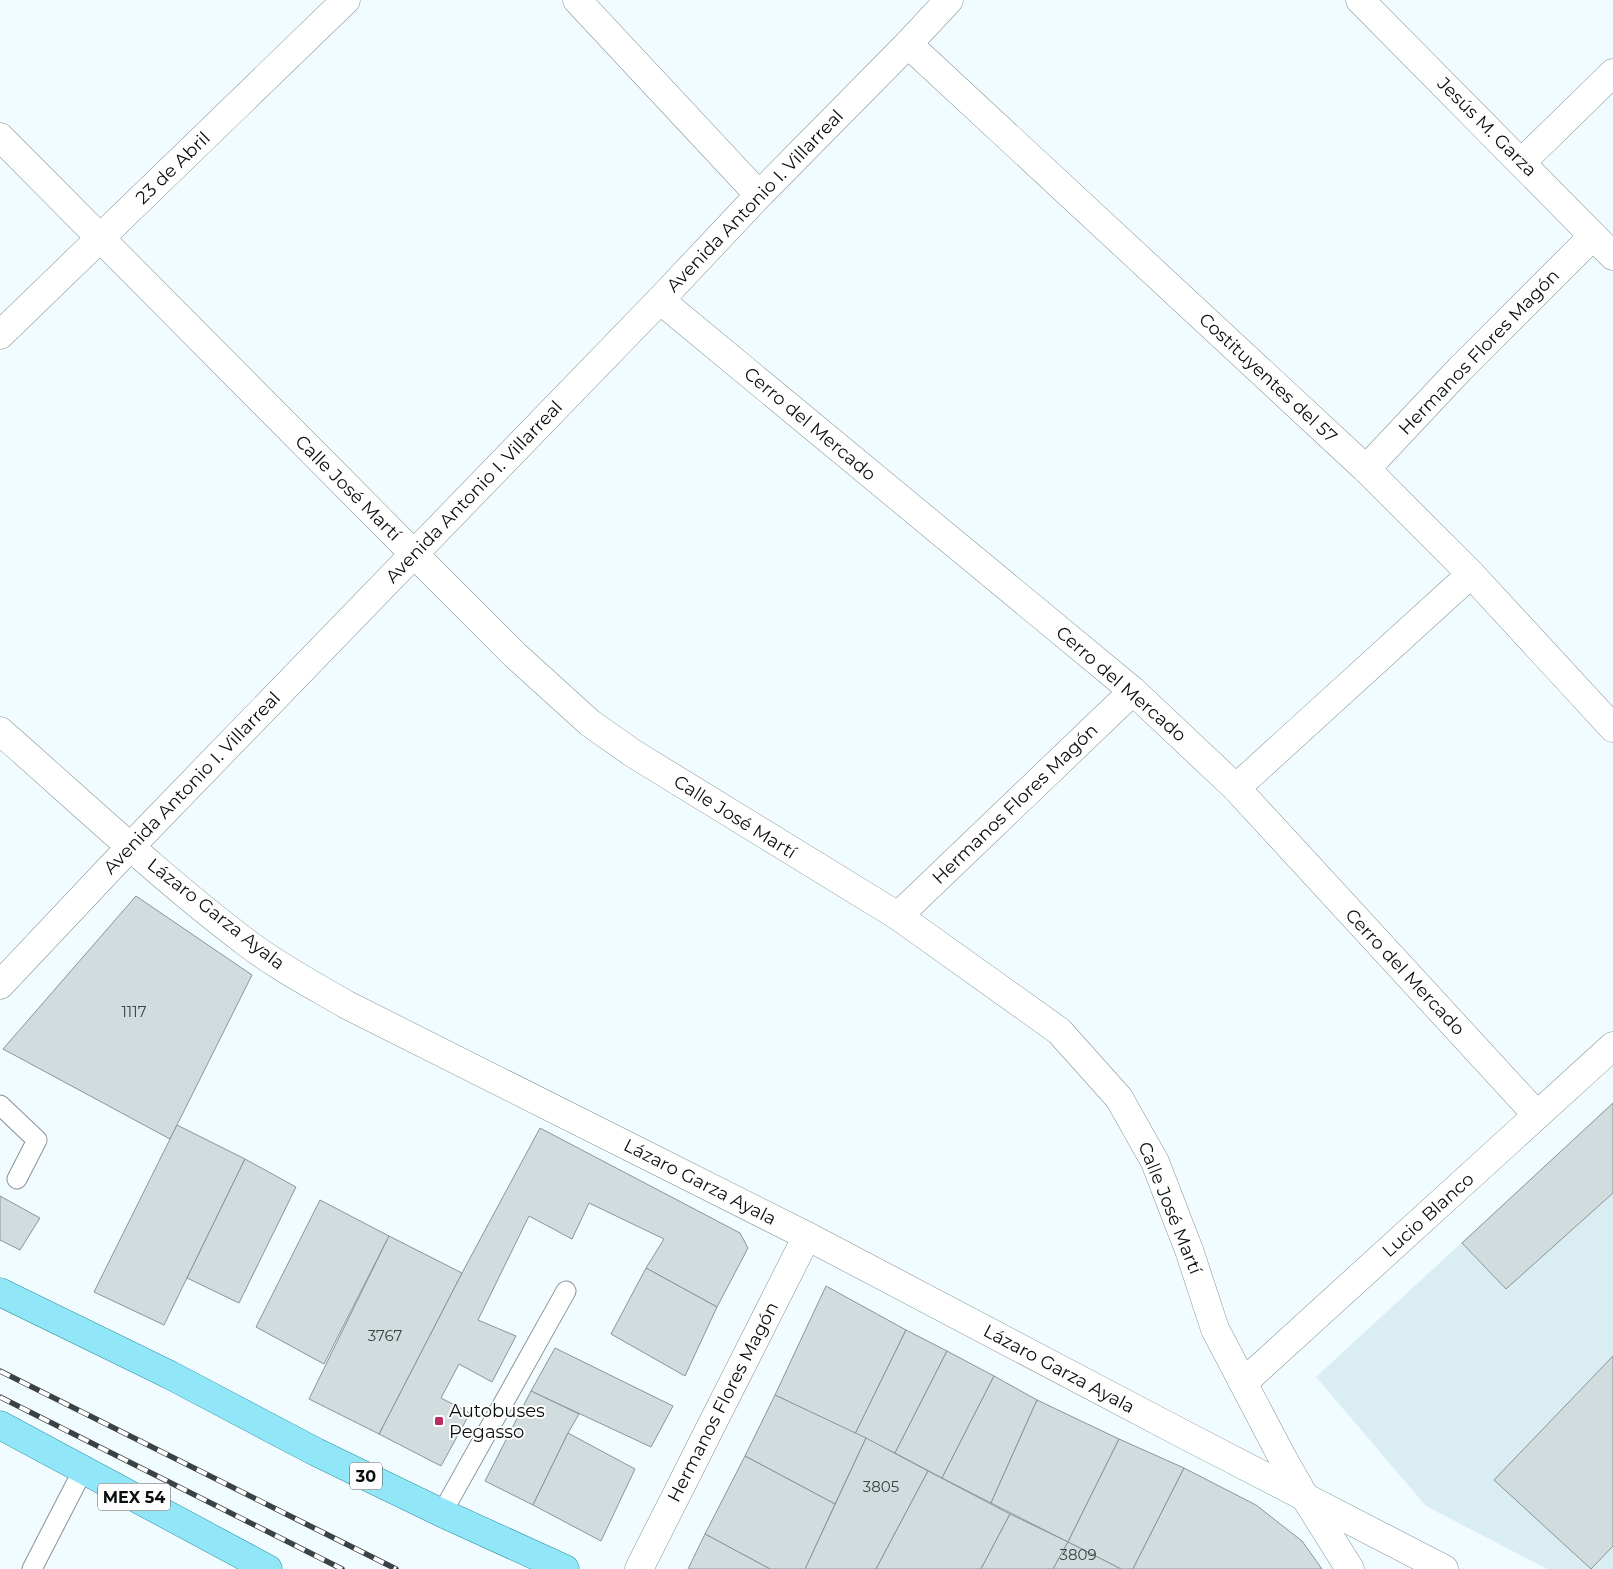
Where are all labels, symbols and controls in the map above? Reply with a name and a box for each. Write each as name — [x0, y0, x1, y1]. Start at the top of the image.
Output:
street label: Jesús M. Garza — [1432, 72, 1541, 181]
street label: Avenida Antonio I. Villarreal — [662, 105, 848, 297]
street label: 23 de Abril — [131, 127, 215, 209]
street label: Hermanos Flores Magón — [1394, 265, 1564, 439]
street label: Costituyentes del 57 — [1194, 308, 1342, 448]
street label: Cerro del Mercado — [740, 362, 880, 486]
street label: Avenida Antonio I. Villarreal — [381, 396, 567, 588]
street label: Calle José Martí — [290, 430, 406, 546]
street label: Cerro del Mercado — [1051, 621, 1191, 747]
street label: Avenida Antonio I. Villarreal — [99, 687, 285, 879]
street label: Hermanos Flores Magón — [928, 719, 1102, 889]
street label: Calle José Martí — [670, 770, 801, 864]
street label: Lázaro Garza Ayala — [143, 854, 289, 974]
street label: Cerro del Mercado — [1341, 904, 1469, 1040]
house number: 1117 — [121, 1002, 147, 1021]
street label: Lázaro Garza Ayala — [620, 1134, 780, 1230]
street label: Calle José Martí — [1133, 1139, 1207, 1278]
street label: Lucio Blanco — [1378, 1168, 1478, 1262]
street label: Hermanos Flores Magón — [663, 1298, 783, 1506]
street label: Lázaro Garza Ayala — [980, 1320, 1138, 1418]
house number: 3767 — [368, 1326, 402, 1345]
place label: Autobuses Pegasso — [449, 1400, 545, 1443]
marker: Autobuses Pegasso — [433, 1415, 445, 1427]
road number: 30 — [350, 1462, 382, 1490]
house number: 3805 — [863, 1477, 899, 1496]
road number: MEX 54 — [98, 1484, 170, 1510]
house number: 3809 — [1059, 1545, 1097, 1564]

